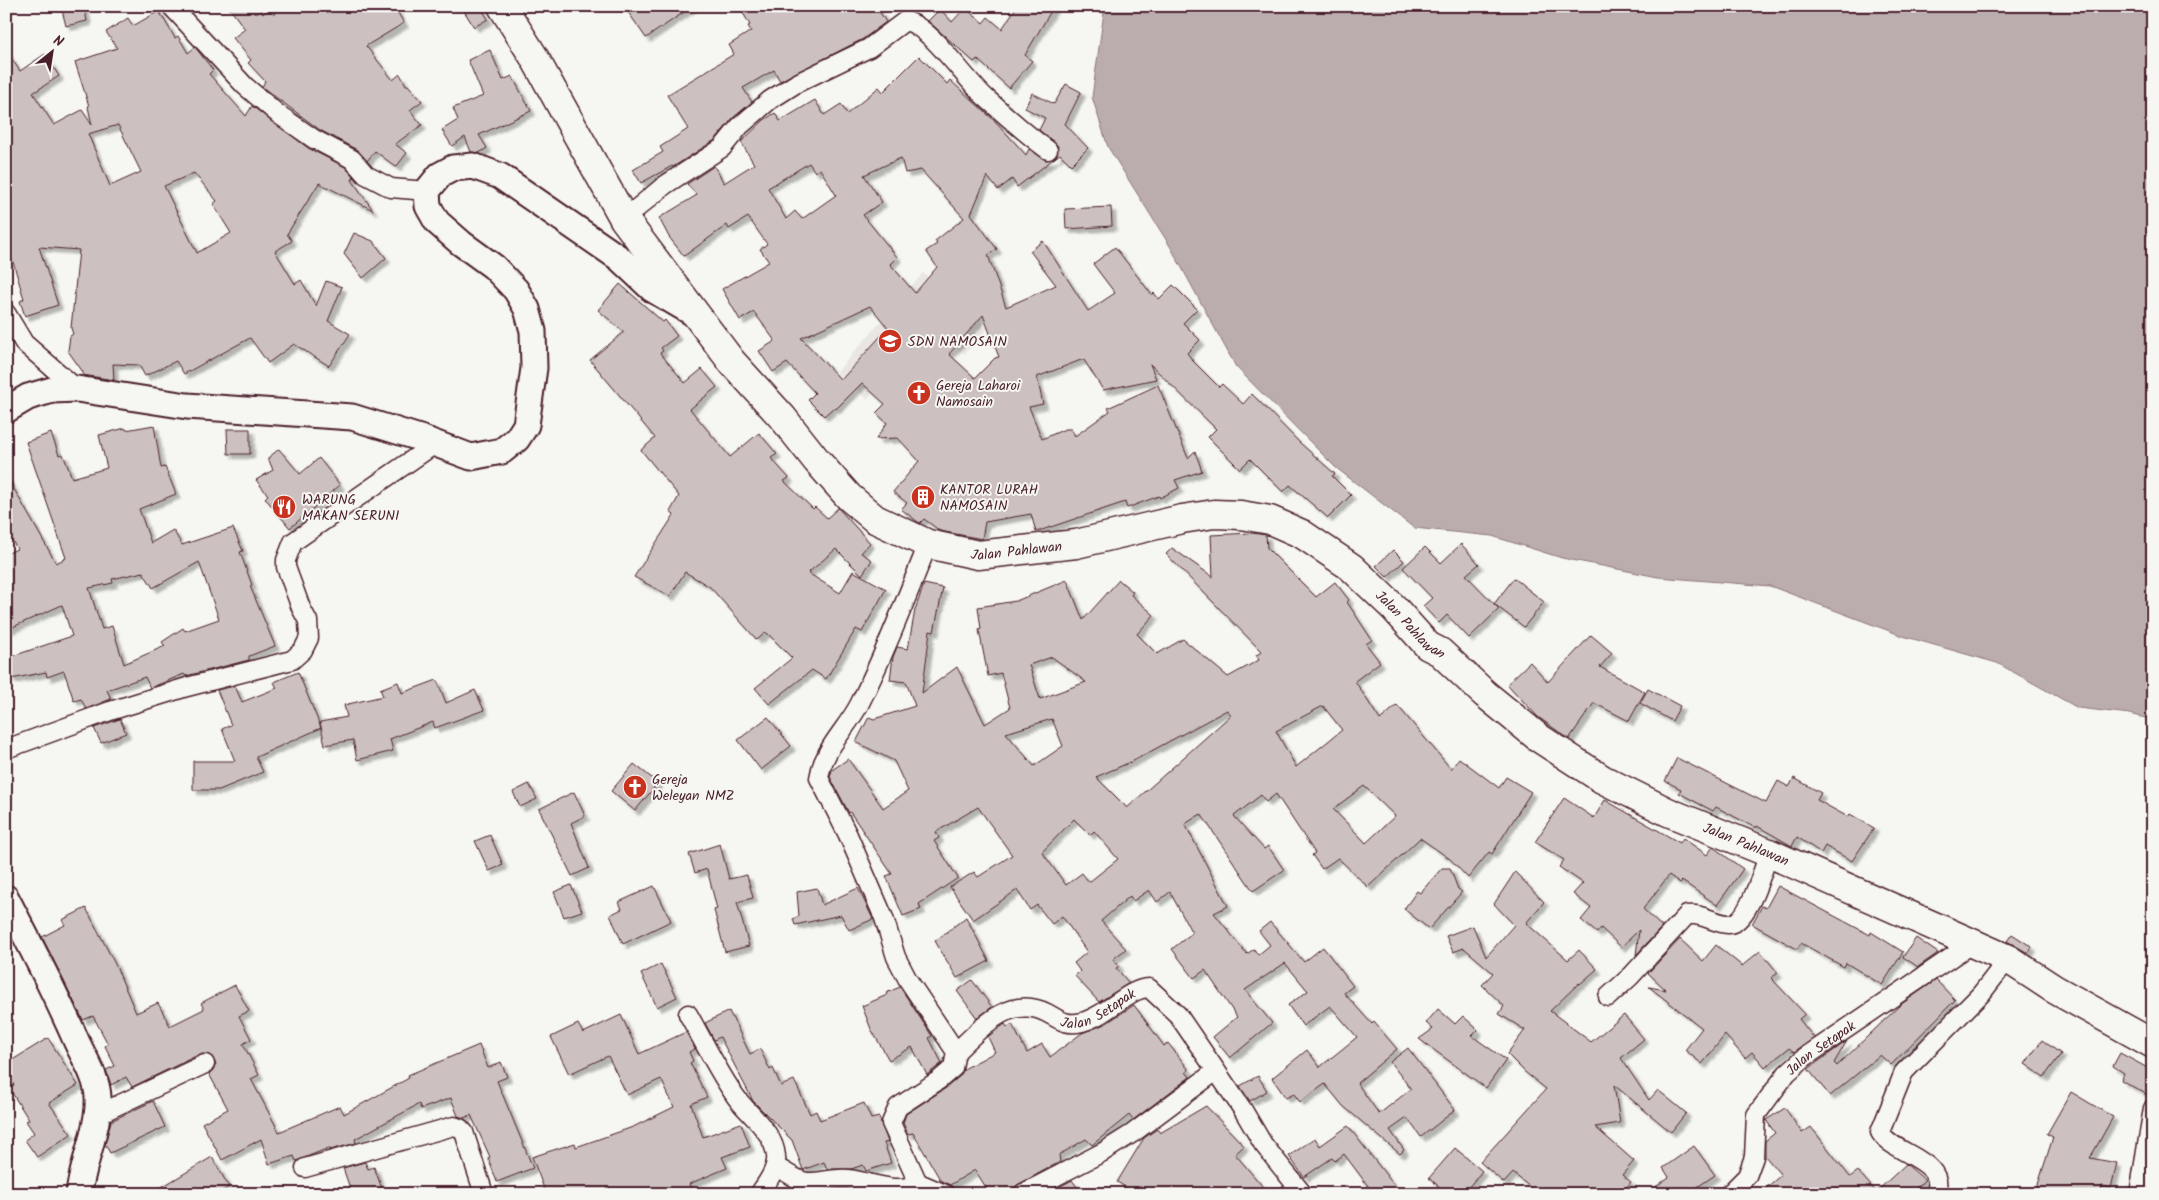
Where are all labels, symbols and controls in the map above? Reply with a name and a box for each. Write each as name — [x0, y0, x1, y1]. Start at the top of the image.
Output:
north arrow — [28, 28, 78, 78]
text: N — [49, 30, 67, 53]
school or university icon: SDN NAMOSAIN — [877, 328, 903, 354]
place label: SDN NAMOSAIN — [908, 331, 1007, 353]
place label: Gereja Laharoi Namosain — [936, 375, 1021, 413]
church icon: Gereja Laharoi Namosain — [906, 380, 932, 406]
place label: KANTOR LURAH NAMOSAIN — [940, 479, 1038, 517]
building icon: KANTOR LURAH NAMOSAIN — [910, 484, 936, 510]
place label: WARUNG MAKAN SERUNI — [302, 489, 399, 527]
restaurant icon: WARUNG MAKAN SERUNI — [271, 494, 297, 520]
street label: Jalan Pahlawan — [969, 536, 1063, 567]
street label: Jalan Pahlawan — [1370, 586, 1451, 664]
place label: Gereja Weleyan NMZ — [652, 769, 734, 807]
church icon: Gereja Weleyan NMZ — [622, 774, 648, 800]
street label: Jalan Pahlawan — [1699, 817, 1792, 873]
street label: Jalan Setapak — [1057, 983, 1140, 1035]
street label: Jalan Setapak — [1781, 1015, 1861, 1081]

